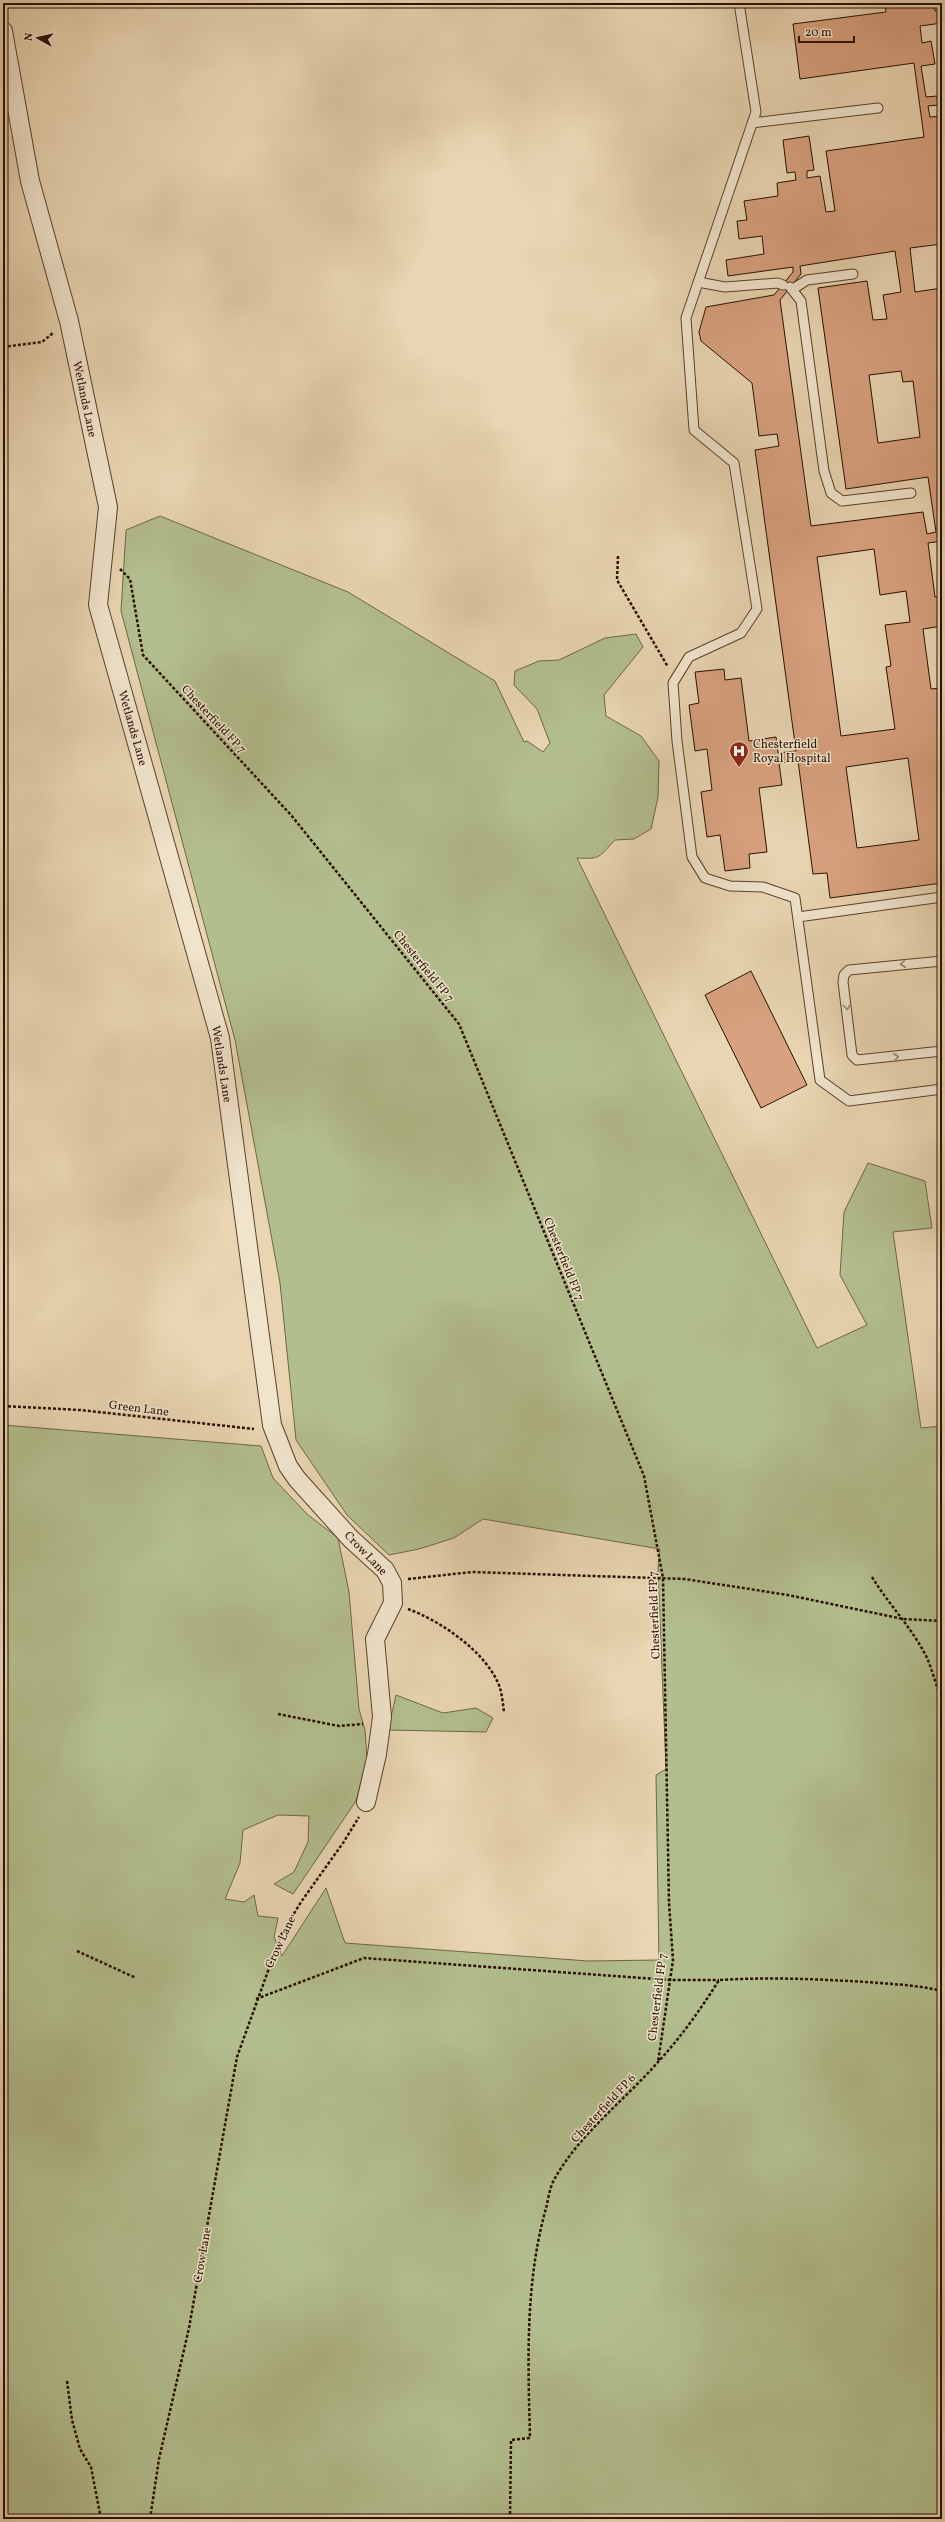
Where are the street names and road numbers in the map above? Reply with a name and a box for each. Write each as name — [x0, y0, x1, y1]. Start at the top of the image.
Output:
street label: Wetlands Lane — [68, 360, 100, 439]
street label: Chesterfield FP 7 — [177, 682, 249, 758]
street label: Wetlands Lane — [114, 689, 151, 768]
street label: Chesterfield FP 7 — [389, 927, 457, 1006]
street label: Wetlands Lane — [207, 1025, 235, 1104]
street label: Chesterfield FP 7 — [539, 1215, 587, 1304]
street label: Green Lane — [108, 1397, 170, 1421]
street label: Crow Lane — [340, 1528, 391, 1580]
street label: Chesterfield FP 7 — [645, 1570, 665, 1659]
street label: Crow Lane — [262, 1913, 300, 1971]
street label: Chesterfield FP 7 — [645, 1952, 671, 2042]
street label: Chesterfield FP 6 — [568, 2071, 640, 2147]
street label: Crow Lane — [190, 2226, 216, 2284]

